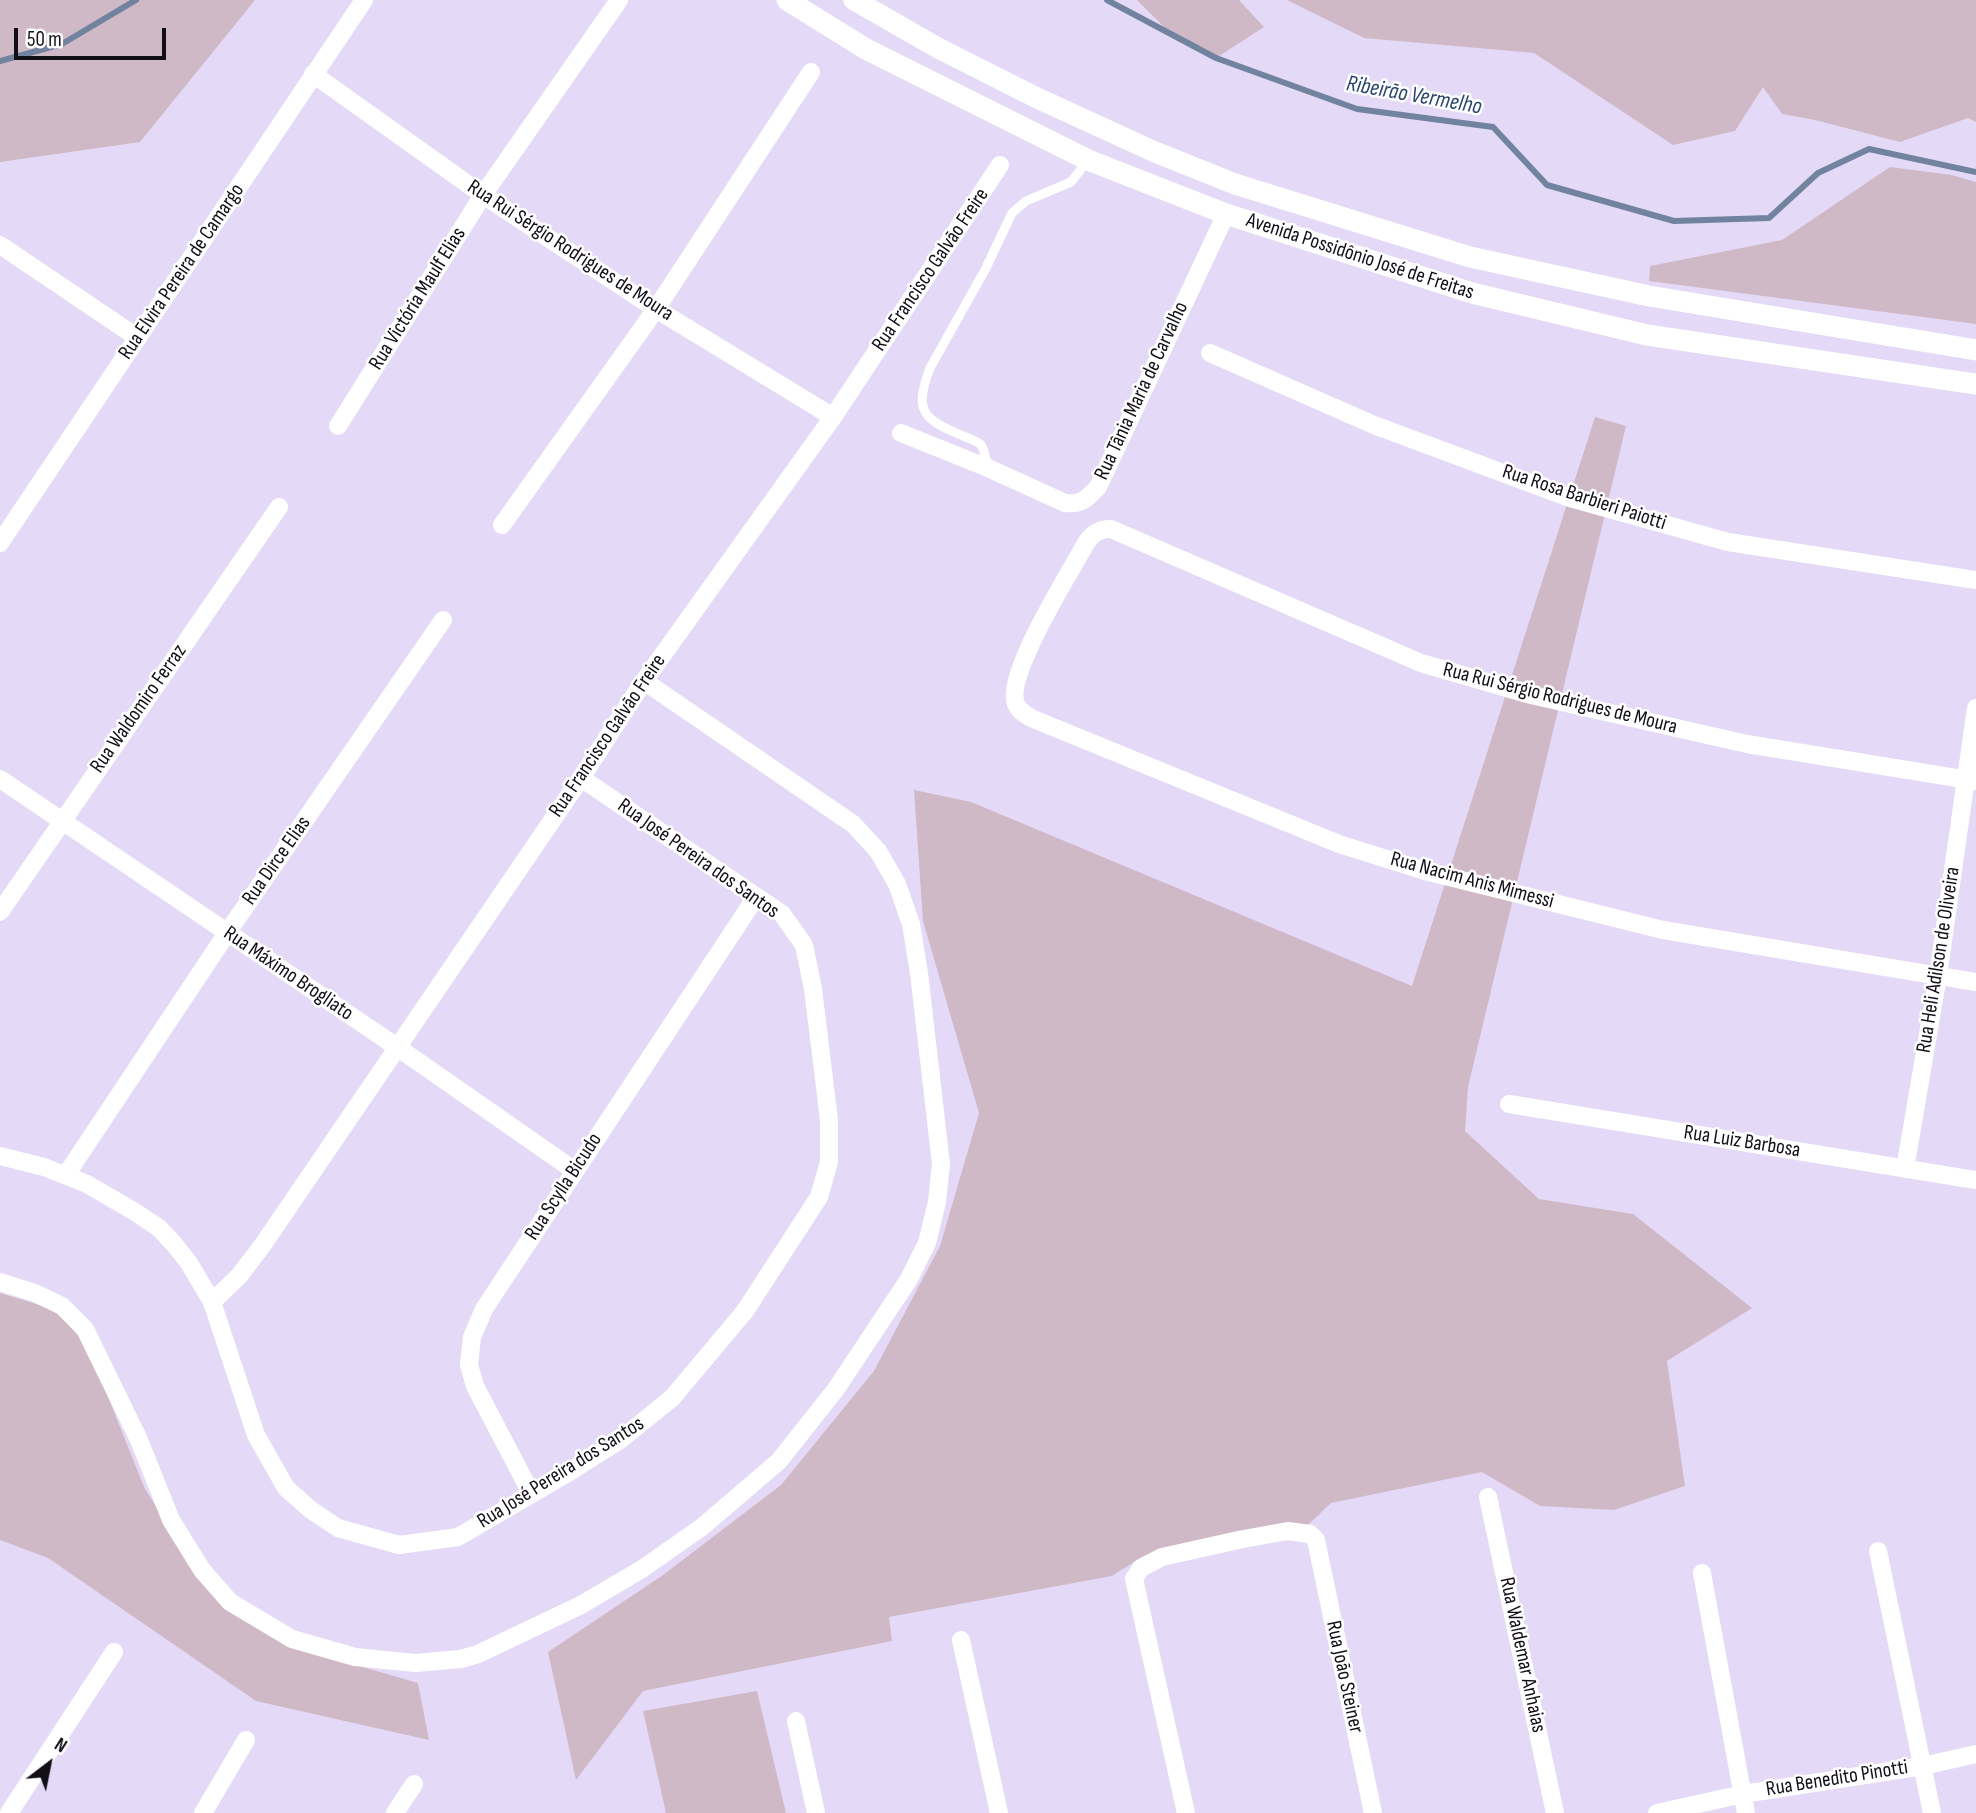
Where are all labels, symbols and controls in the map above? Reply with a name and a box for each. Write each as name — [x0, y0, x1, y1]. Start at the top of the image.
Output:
scale bar — [18, 14, 170, 58]
text: 50 m — [27, 27, 62, 52]
water label: Ribeirão Vermelho — [1344, 71, 1484, 121]
street label: Rua Rui Sérgio Rodrigues de Moura — [462, 175, 678, 327]
street label: Rua Elvira Pereira de Camargo — [114, 179, 250, 365]
street label: Rua Francisco Galvão Freire — [867, 184, 995, 356]
street label: Avenida Possidônio José de Freitas — [1243, 208, 1477, 306]
street label: Rua Victória Maulf Elias — [364, 223, 472, 375]
street label: Rua Tânia Maria de Carvalho — [1090, 298, 1194, 484]
street label: Rua Rosa Barbieri Paiotti — [1499, 460, 1669, 536]
street label: Rua Waldomiro Ferraz — [85, 640, 193, 778]
street label: Rua Francisco Galvão Freire — [544, 650, 672, 822]
street label: Rua Rui Sérgio Rodrigues de Moura — [1440, 658, 1680, 740]
street label: Rua José Pereira dos Santos — [612, 794, 784, 924]
street label: Rua Dirce Elias — [237, 812, 317, 910]
street label: Rua Nacim Anis Mimessi — [1388, 847, 1556, 915]
street label: Rua Heli Adilson de Oliveira — [1912, 865, 1966, 1055]
street label: Rua Máximo Brogliato — [218, 921, 358, 1027]
street label: Rua Luiz Barbosa — [1682, 1120, 1802, 1164]
street label: Rua Scylla Bicudo — [520, 1129, 608, 1245]
street label: Rua José Pereira dos Santos — [473, 1412, 649, 1534]
street label: Rua Waldemar Anhaias — [1493, 1575, 1551, 1735]
street label: Rua João Steiner — [1320, 1619, 1368, 1735]
north arrow — [14, 1729, 84, 1799]
text: N — [50, 1733, 71, 1758]
street label: Rua Benedito Pinotti — [1764, 1755, 1910, 1803]

